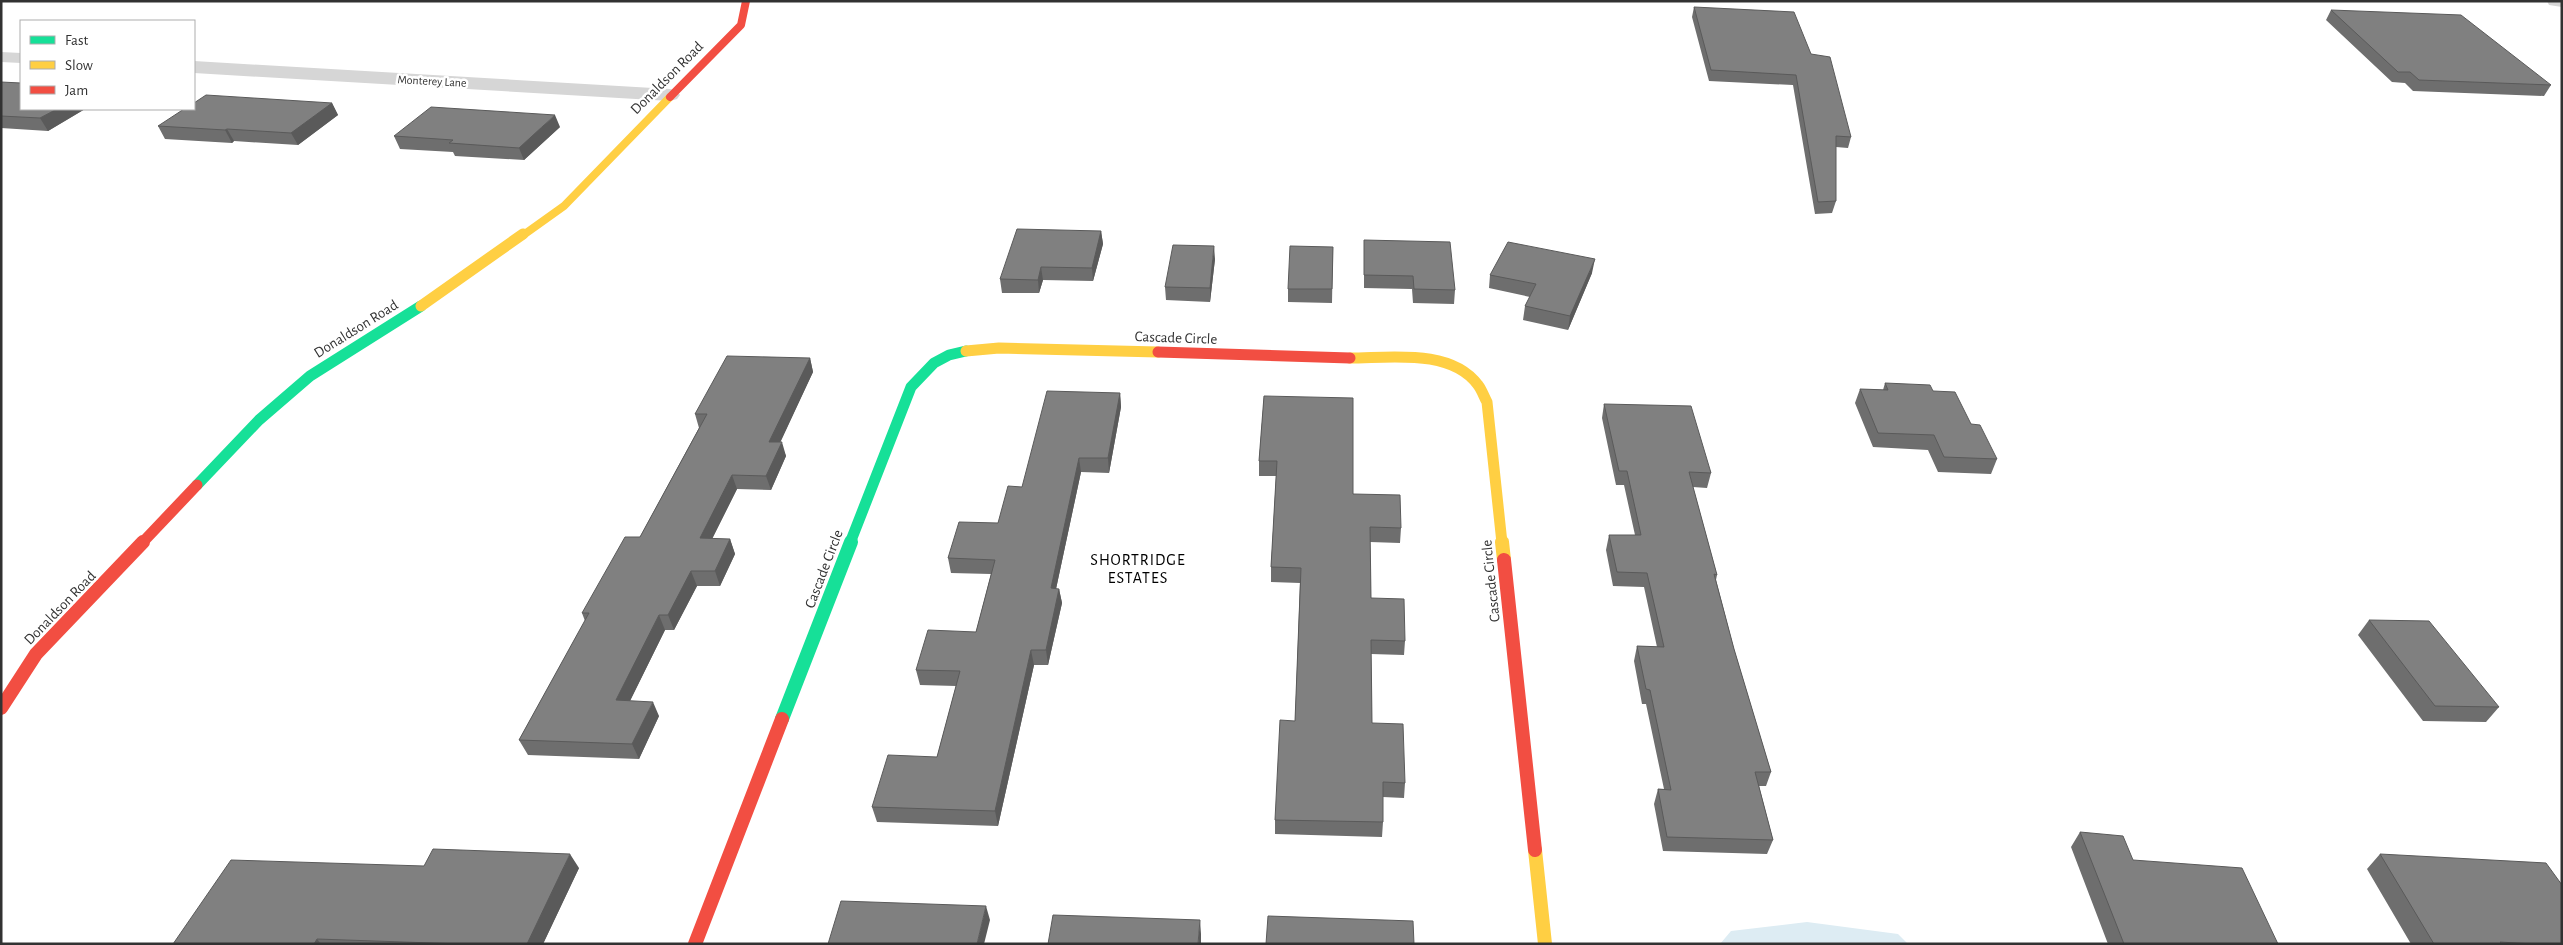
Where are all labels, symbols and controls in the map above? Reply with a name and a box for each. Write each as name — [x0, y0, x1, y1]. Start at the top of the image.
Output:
legend — [20, 20, 195, 110]
text: Fast — [65, 33, 89, 48]
street label: Donaldson Road — [628, 39, 706, 117]
text: Slow — [65, 58, 93, 73]
street label: Monterey Lane — [397, 73, 467, 90]
text: Jam — [65, 83, 88, 98]
street label: Donaldson Road — [311, 297, 401, 361]
street label: Cascade Circle — [1134, 329, 1218, 347]
street label: Cascade Circle — [802, 528, 846, 610]
street label: Cascade Circle — [1479, 539, 1503, 623]
district label: SHORTRIDGE ESTATES — [1090, 552, 1186, 586]
street label: Donaldson Road — [21, 568, 99, 648]

